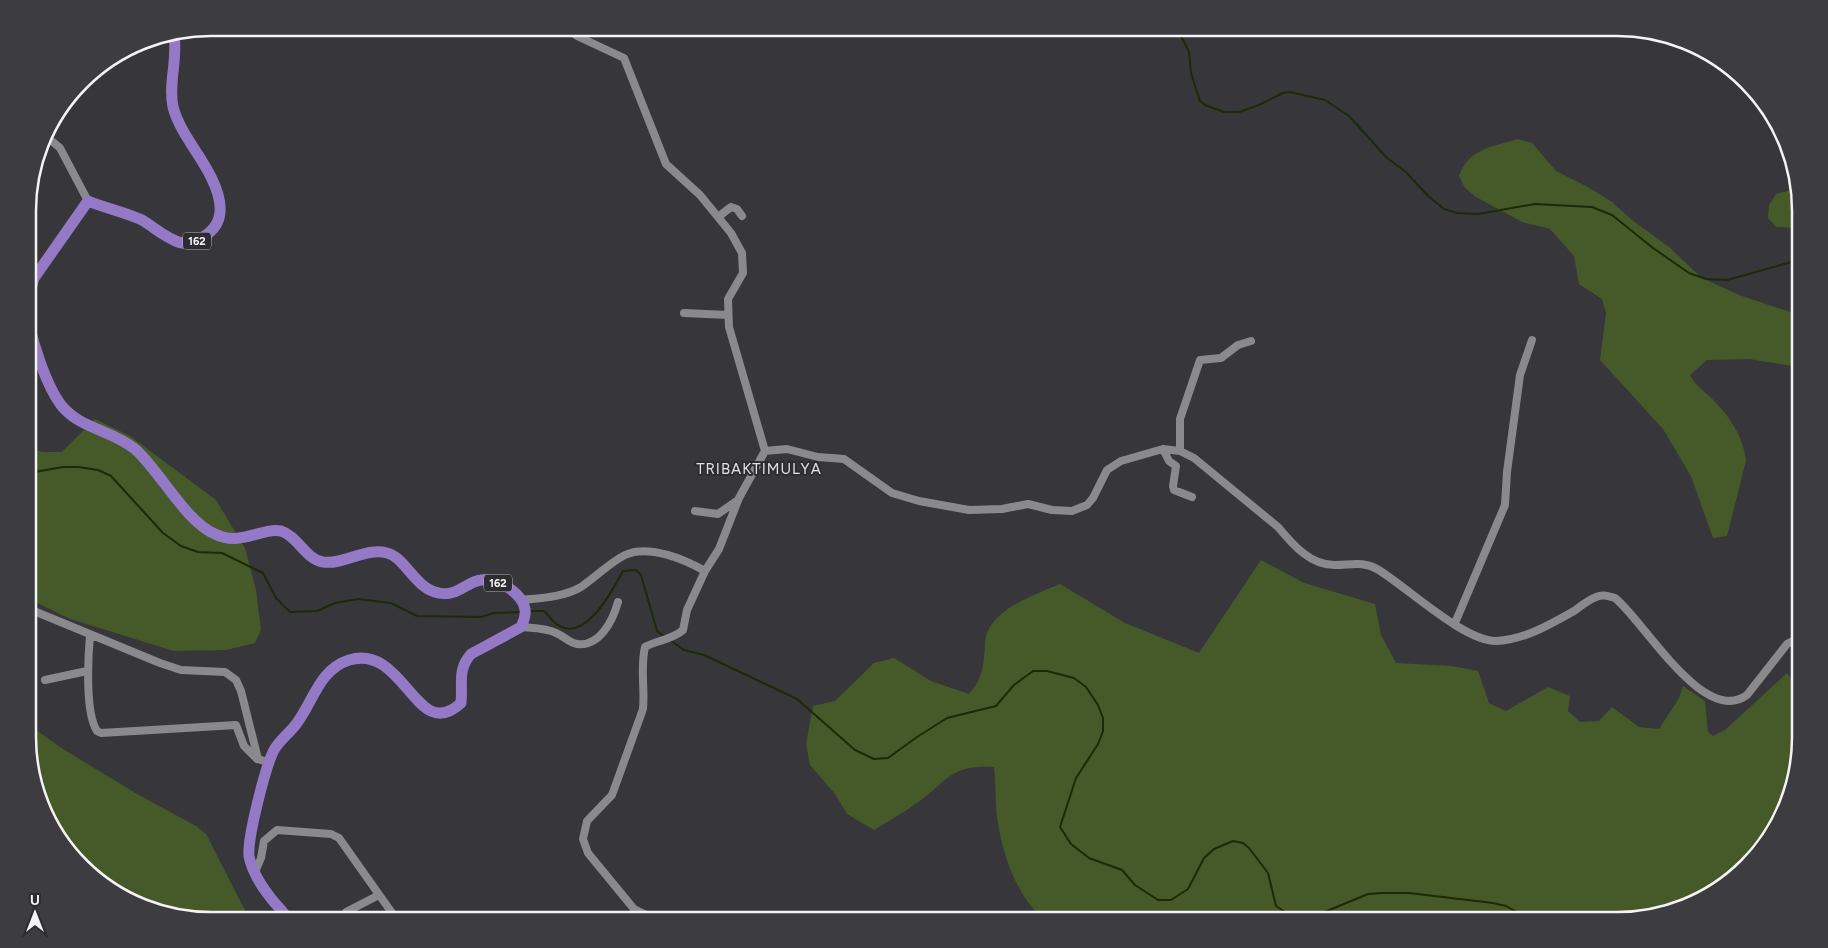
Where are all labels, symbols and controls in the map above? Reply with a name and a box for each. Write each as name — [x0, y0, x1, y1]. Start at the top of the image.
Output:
road number: 162 — [183, 232, 211, 250]
district label: TRIBAKTIMULYA — [696, 460, 822, 478]
road number: 162 — [484, 574, 512, 592]
north arrow — [10, 888, 60, 938]
text: U — [30, 892, 40, 909]

